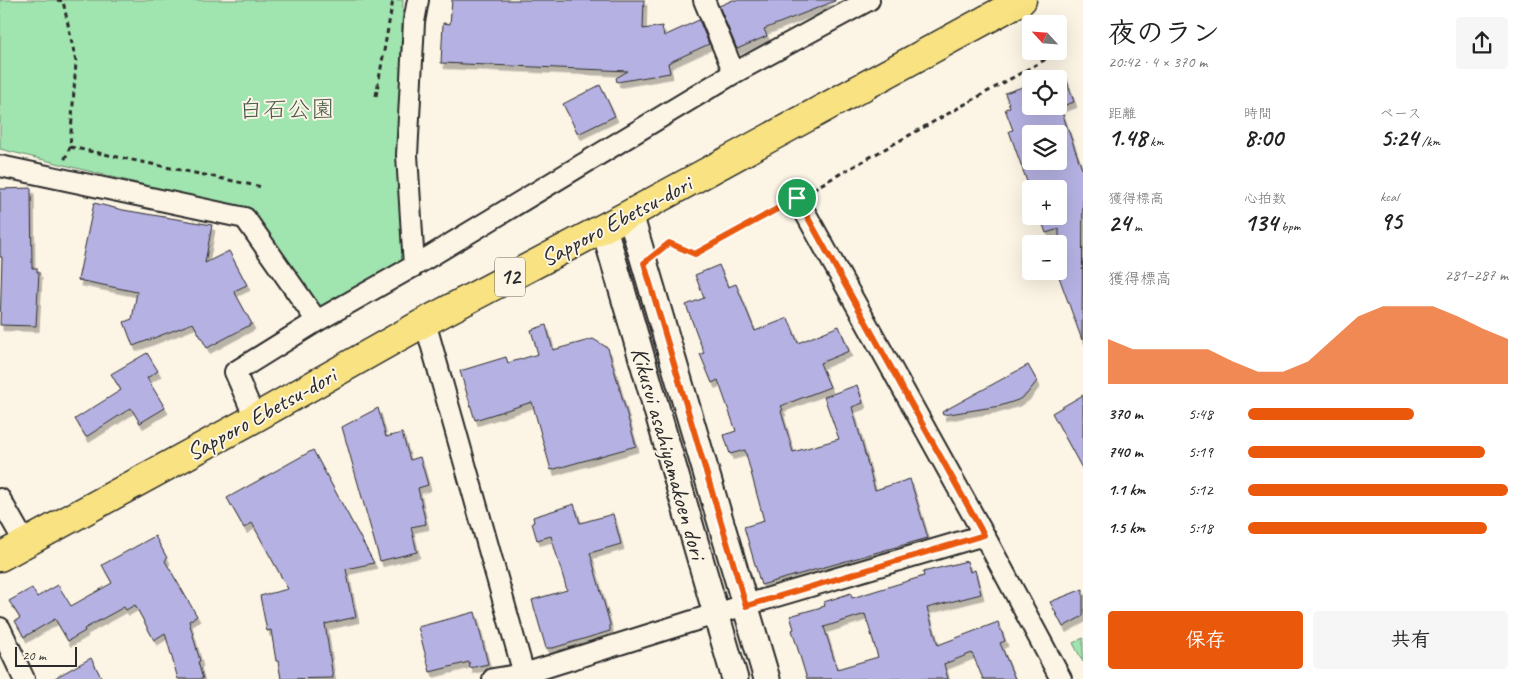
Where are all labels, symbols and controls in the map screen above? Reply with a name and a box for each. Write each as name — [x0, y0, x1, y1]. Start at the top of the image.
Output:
north arrow — [1022, 15, 1068, 60]
map controls — [1022, 15, 1067, 280]
text: 夜のラン — [1108, 15, 1220, 50]
button: share — [1456, 17, 1508, 69]
text: 20:42 · 4 × 370 m — [1108, 52, 1207, 72]
button: locate — [1022, 70, 1067, 115]
park label: 白石公園 — [239, 94, 335, 124]
text: 距離 — [1108, 105, 1136, 122]
text: 時間 — [1244, 105, 1272, 122]
text: ペース — [1380, 105, 1421, 122]
text: 1.48 — [1108, 122, 1147, 154]
text: 8:00 — [1244, 122, 1283, 154]
text: 5:24 — [1380, 122, 1418, 154]
button: layers — [1022, 125, 1067, 170]
text: km — [1147, 133, 1164, 150]
text: /km — [1418, 133, 1440, 150]
street label: Sapporo Ebetsu-dori — [536, 168, 699, 273]
pin — [776, 177, 818, 219]
button: + — [1022, 180, 1067, 225]
icon: arrive — [783, 184, 811, 212]
text: kcal — [1380, 188, 1399, 205]
text: 獲得標高 — [1108, 190, 1164, 207]
text: 心拍数 — [1244, 190, 1286, 207]
text: 95 — [1380, 205, 1402, 237]
text: 24 — [1108, 207, 1131, 239]
text: 134 — [1244, 207, 1278, 239]
text: m — [1131, 218, 1142, 235]
text: bpm — [1278, 218, 1300, 235]
button: − — [1022, 235, 1067, 280]
road number: 12 — [495, 258, 525, 296]
text: 281–287 m — [1445, 265, 1508, 285]
text: 獲得標高 — [1108, 269, 1172, 289]
street label: Kikusui asahiyamakoen dori — [624, 344, 714, 565]
street label: Sapporo Ebetsu-dori — [181, 359, 343, 467]
text: 370 m — [1108, 404, 1143, 424]
text: 5:48 — [1188, 404, 1213, 424]
text: 740 m — [1108, 442, 1143, 462]
text: 5:19 — [1188, 442, 1213, 462]
text: 1.1 km — [1108, 480, 1145, 500]
text: 5:12 — [1188, 480, 1213, 500]
text: 1.5 km — [1108, 518, 1145, 538]
text: 5:18 — [1188, 518, 1213, 538]
button: 保存 — [1108, 611, 1303, 669]
button: 共有 — [1313, 611, 1508, 669]
scale bar — [15, 644, 78, 667]
text: 20 m — [22, 647, 46, 664]

